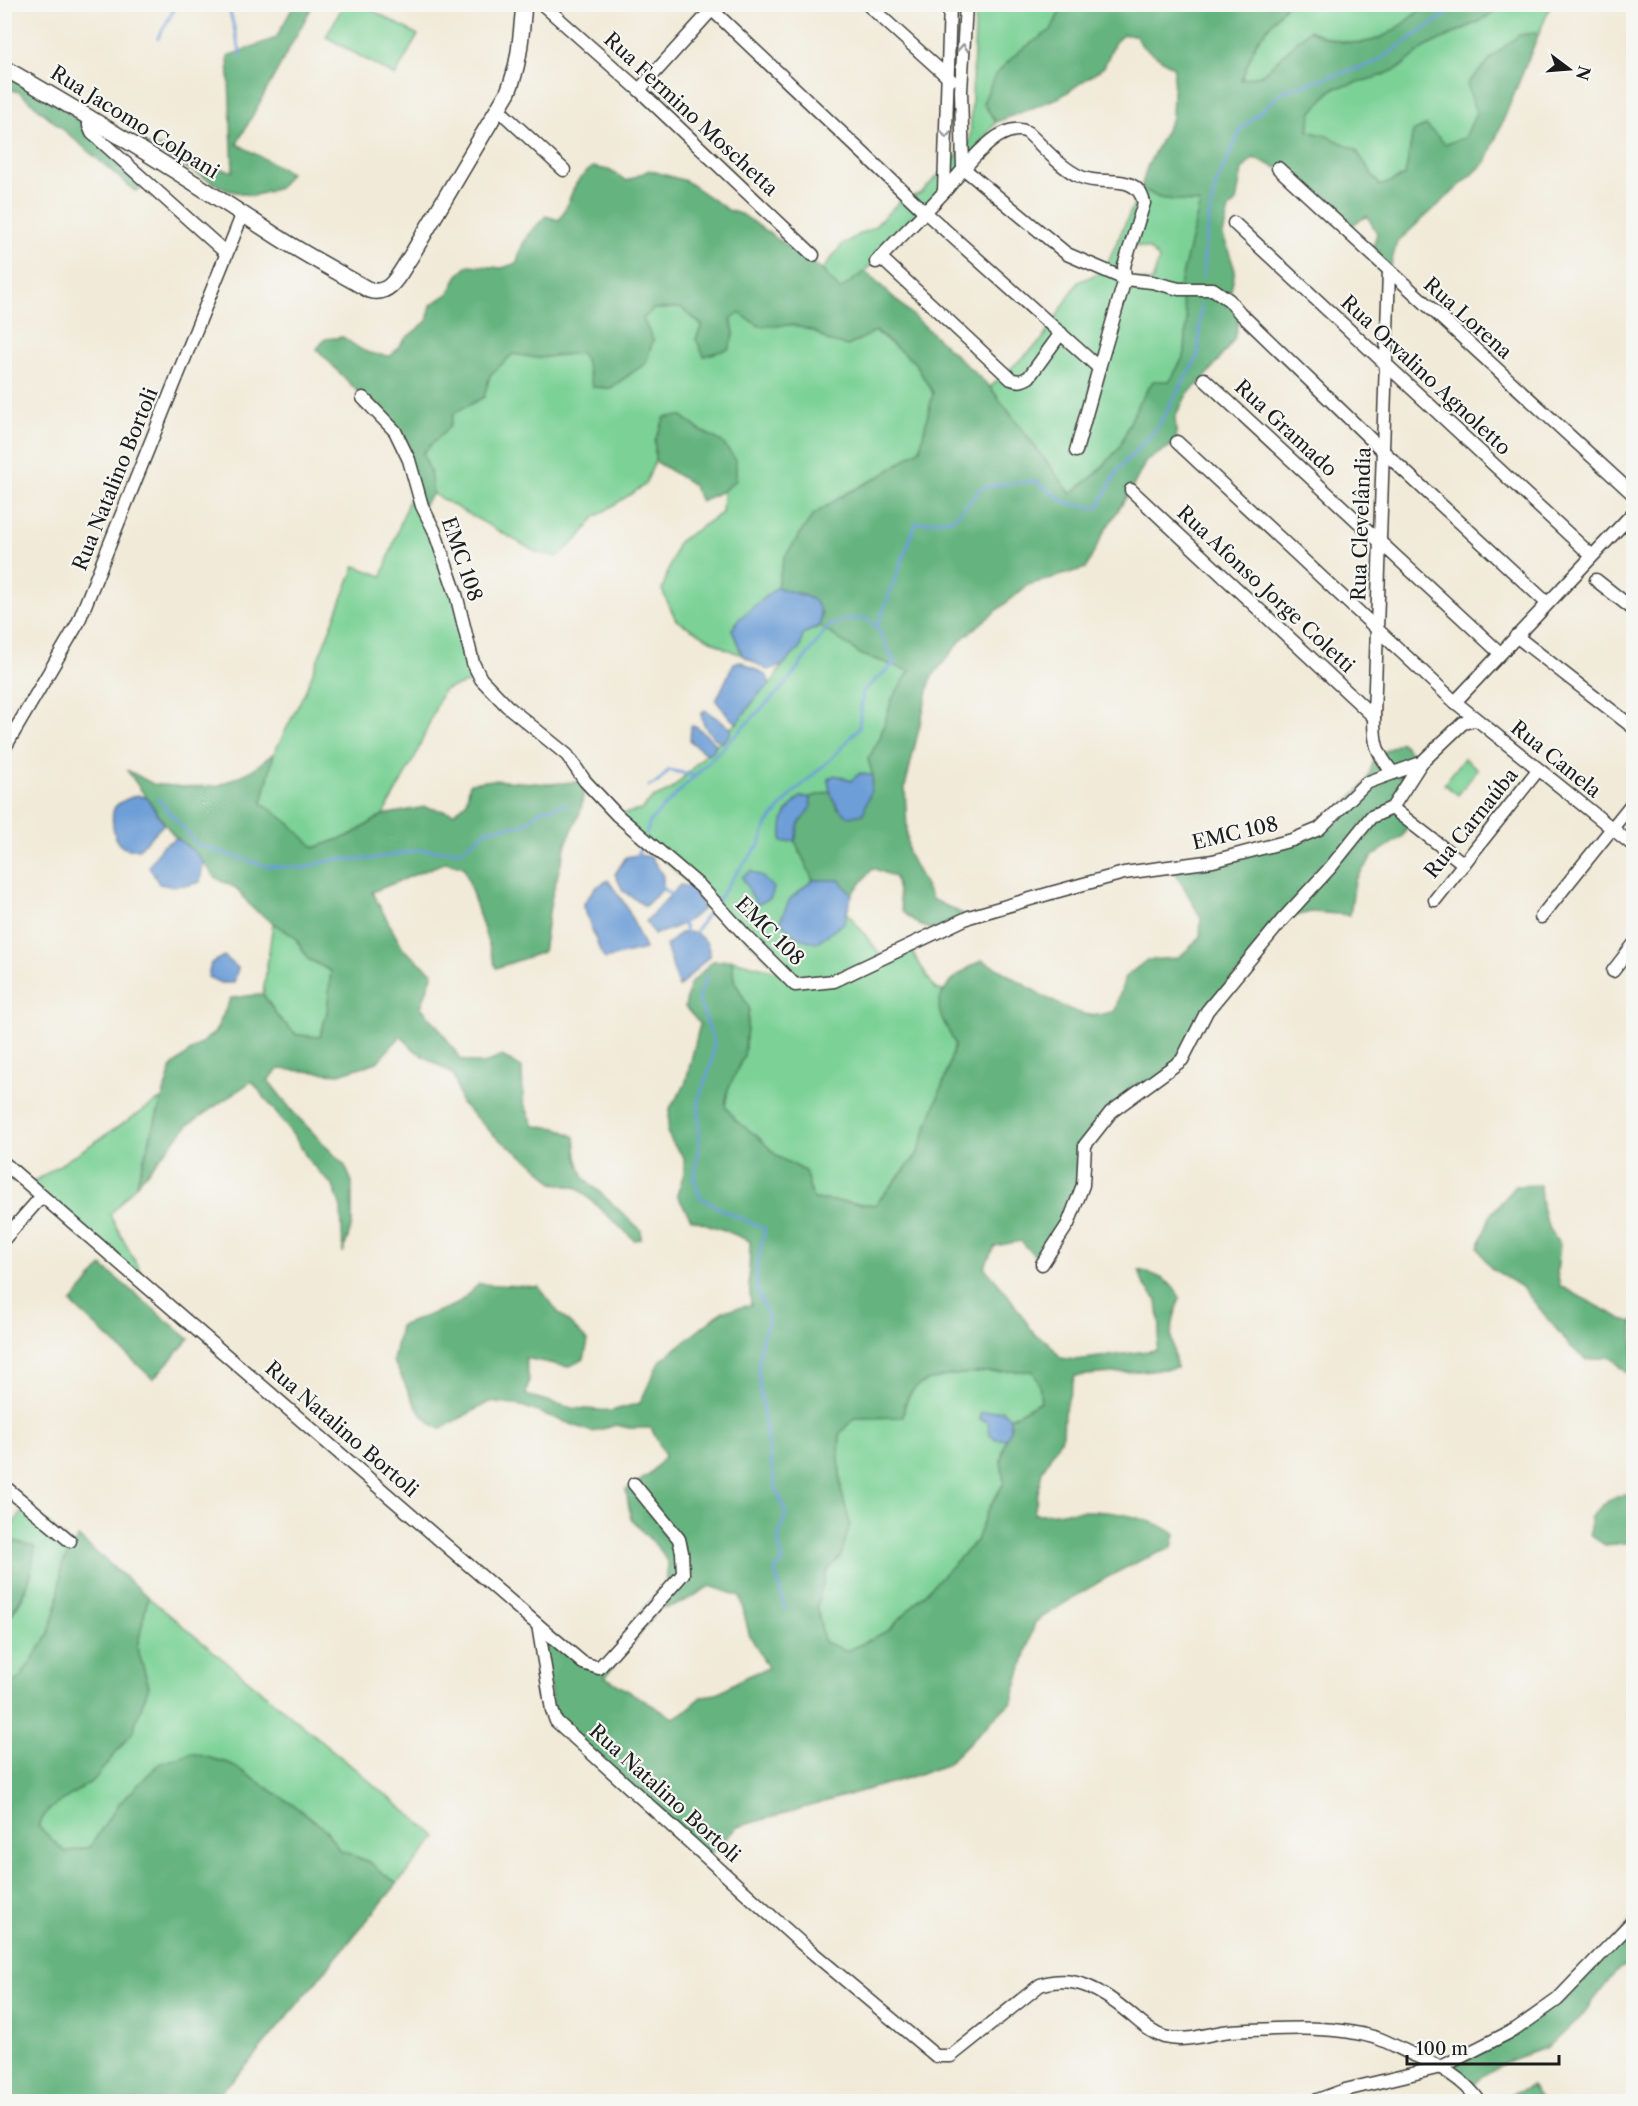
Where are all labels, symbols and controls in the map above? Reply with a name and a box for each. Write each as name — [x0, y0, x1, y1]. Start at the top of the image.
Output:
street label: Rua Fermino Moschetta — [599, 27, 783, 201]
north arrow — [1539, 39, 1599, 99]
one-way arrow — [957, 43, 970, 52]
street label: Rua Jacomo Colpani — [46, 60, 224, 184]
text: N — [1572, 64, 1595, 83]
one-way arrow — [940, 130, 953, 139]
street label: Rua Lorena — [1419, 272, 1517, 364]
street label: Rua Orvalino Agnoletto — [1336, 290, 1516, 460]
street label: Rua Gramado — [1230, 374, 1342, 482]
street label: Rua Natalino Bortoli — [67, 384, 163, 574]
street label: Rua Clevelândia — [1346, 446, 1376, 601]
street label: Rua Afonso Jorge Coletti — [1172, 500, 1360, 678]
street label: EMC 108 — [436, 514, 488, 604]
street label: Rua Canela — [1506, 715, 1606, 803]
street label: Rua Carnaúba — [1419, 763, 1523, 883]
street label: EMC 108 — [1190, 811, 1280, 855]
street label: EMC 108 — [731, 892, 809, 970]
street label: Rua Natalino Bortoli — [261, 1356, 423, 1502]
street label: Rua Natalino Bortoli — [585, 1719, 745, 1867]
scale bar — [1407, 2028, 1558, 2066]
text: 100 m — [1416, 2038, 1468, 2060]

